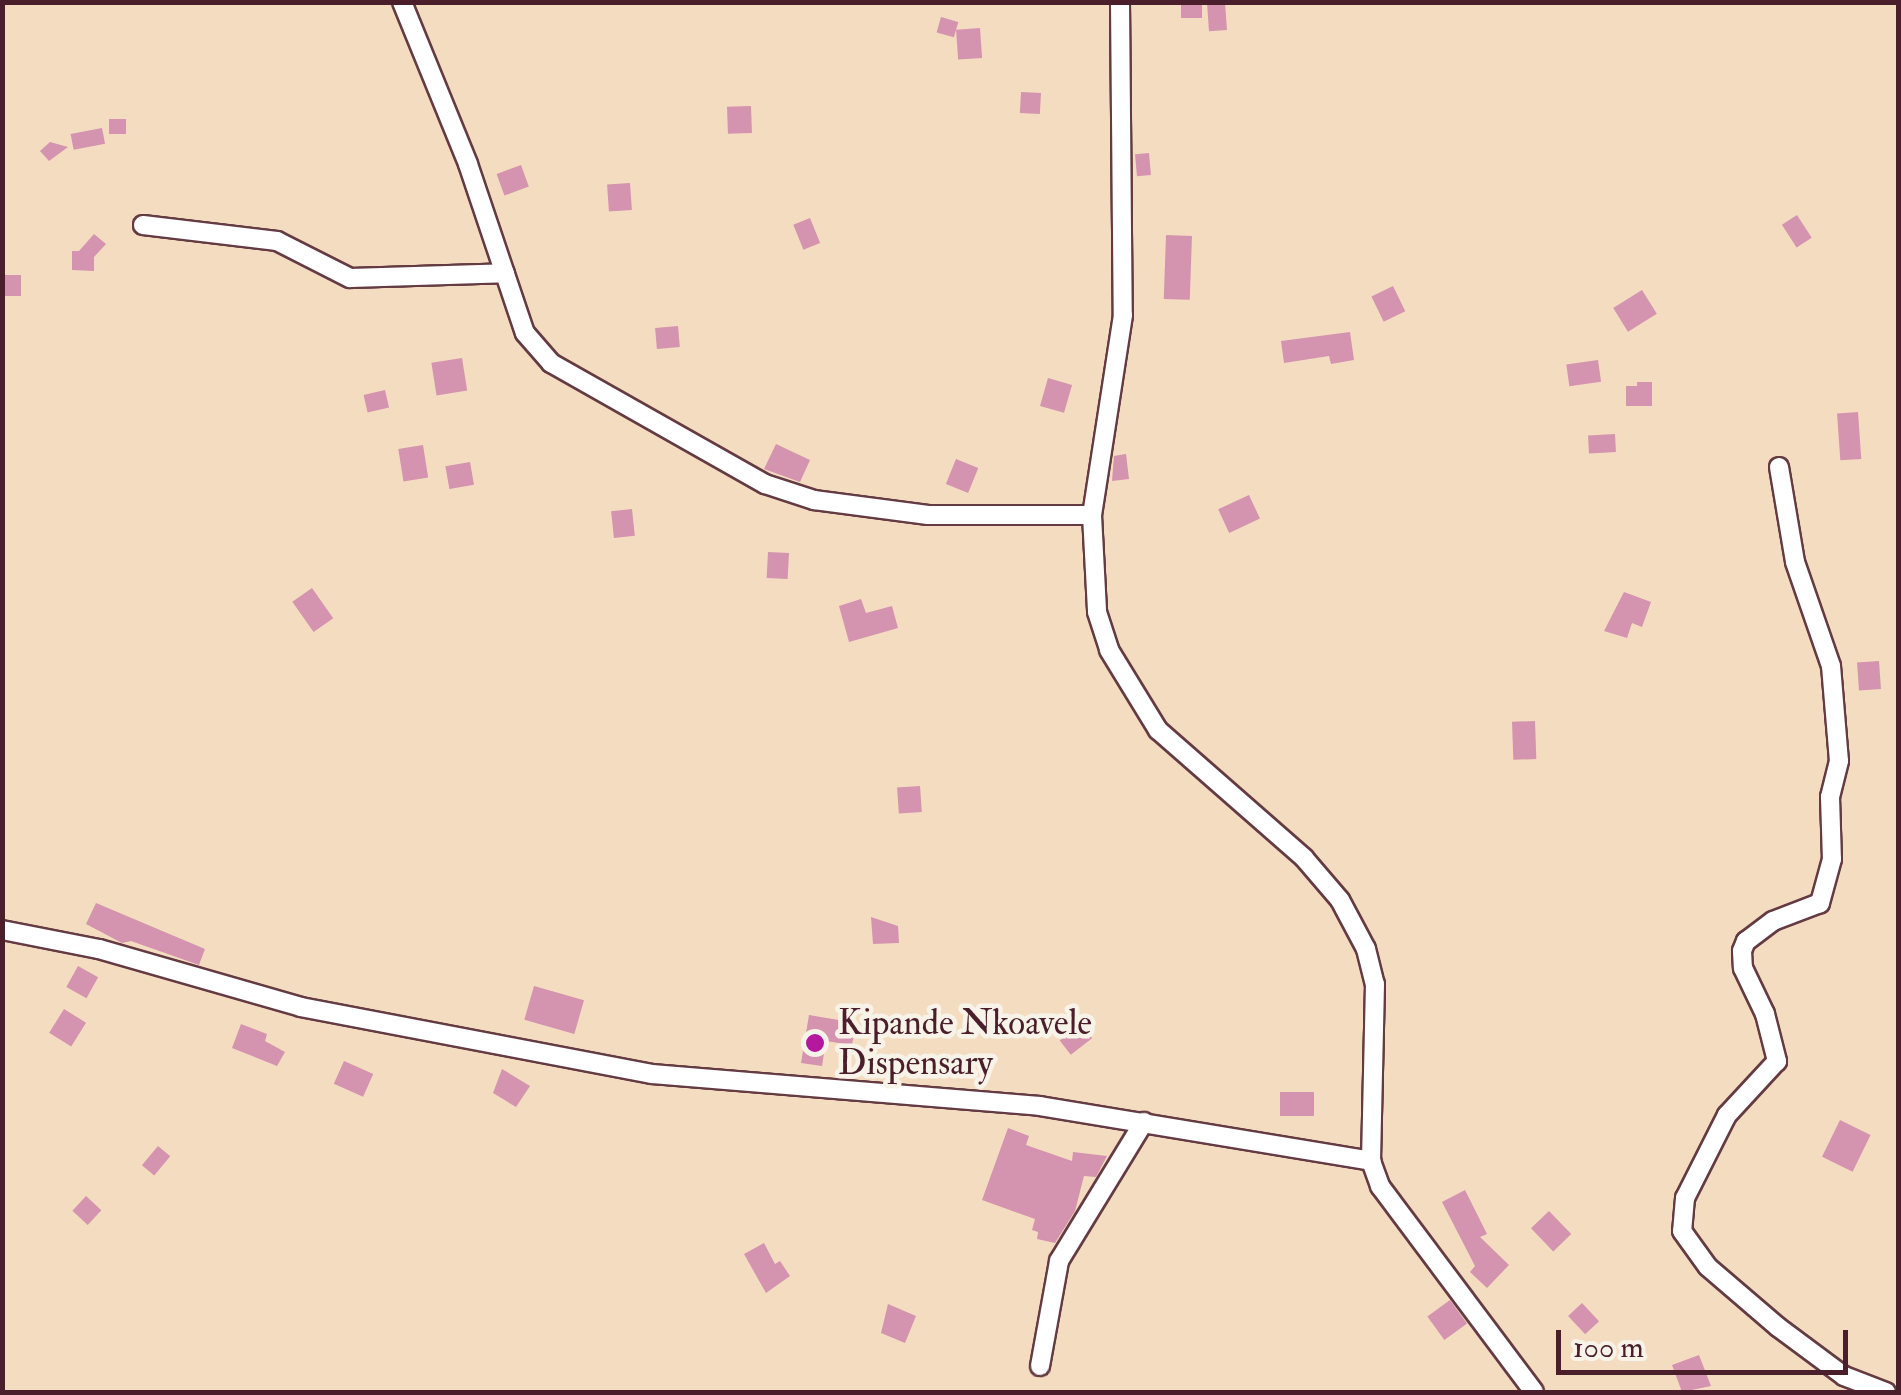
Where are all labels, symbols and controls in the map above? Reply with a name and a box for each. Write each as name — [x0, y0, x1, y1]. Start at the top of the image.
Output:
place label: Kipande Nkoavele Dispensary — [838, 1002, 1092, 1084]
marker: Kipande Nkoavele Dispensary — [802, 1030, 828, 1056]
scale bar — [1561, 1310, 1854, 1372]
text: 100 m — [1573, 1329, 1644, 1366]

